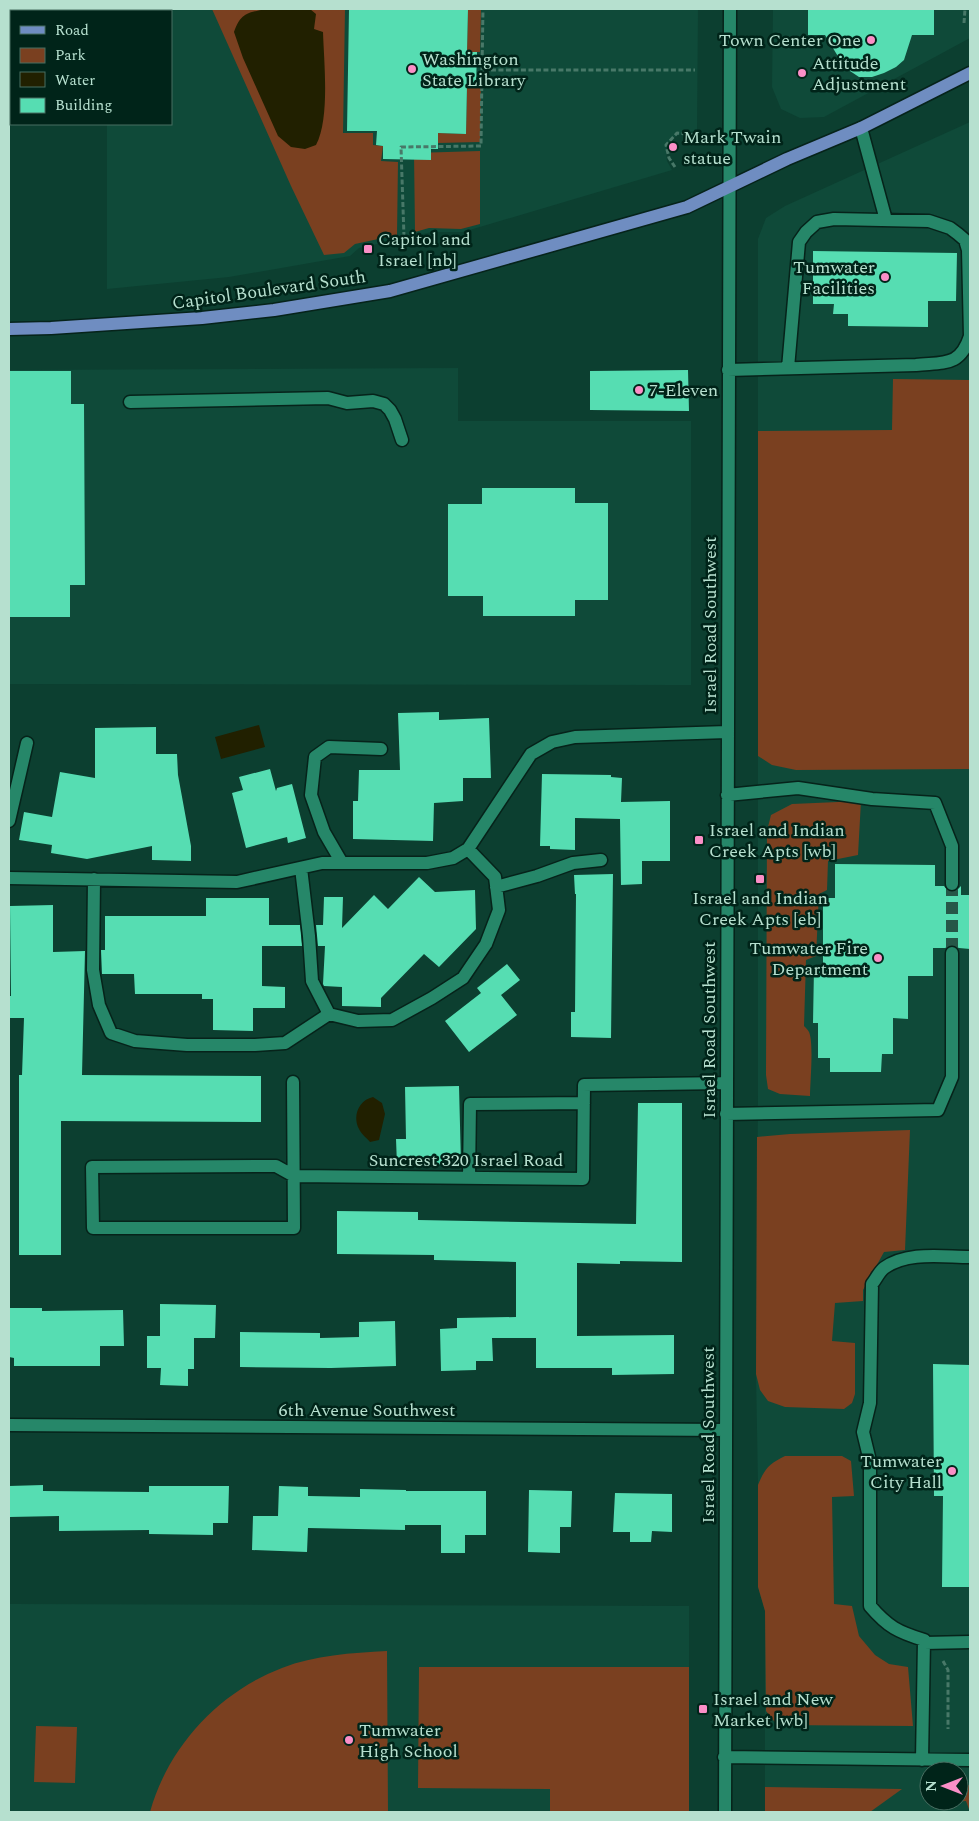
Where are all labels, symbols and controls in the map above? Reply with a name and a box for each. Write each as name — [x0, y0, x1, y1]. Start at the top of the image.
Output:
legend — [10, 10, 172, 125]
text: Road — [55, 19, 89, 42]
place label: Town Center One — [719, 27, 861, 54]
marker: Town Center One — [865, 34, 877, 46]
text: Park — [55, 44, 86, 67]
place label: Washington State Library — [422, 46, 527, 94]
place label: Attitude Adjustment — [812, 50, 906, 98]
marker: Washington State Library — [406, 63, 418, 75]
marker: Attitude Adjustment — [796, 67, 808, 79]
text: Water — [55, 69, 95, 92]
text: Building — [55, 94, 112, 117]
place label: Mark Twain statue — [683, 124, 781, 172]
marker: Mark Twain statue — [667, 141, 679, 153]
place label: Capitol and Israel [nb] — [378, 226, 471, 274]
marker: Capitol and Israel [nb] — [362, 243, 374, 255]
place label: Tumwater Facilities — [793, 254, 875, 302]
street label: Capitol Boulevard South — [170, 263, 368, 317]
marker: Tumwater Facilities — [879, 271, 891, 283]
place label: 7-Eleven — [649, 377, 718, 404]
marker: 7-Eleven — [633, 384, 645, 396]
street label: Israel Road Southwest — [697, 536, 724, 714]
place label: Israel and Indian Creek Apts [wb] — [709, 817, 845, 865]
marker: Israel and Indian Creek Apts [wb] — [693, 834, 705, 846]
marker: Israel and Indian Creek Apts [eb] — [754, 873, 766, 885]
place label: Israel and Indian Creek Apts [eb] — [692, 885, 828, 933]
place label: Tumwater Fire Department — [749, 935, 868, 983]
street label: Israel Road Southwest — [696, 941, 723, 1119]
marker: Tumwater Fire Department — [872, 952, 884, 964]
street label: Suncrest 320 Israel Road — [369, 1147, 563, 1174]
street label: Israel Road Southwest — [695, 1346, 722, 1524]
street label: 6th Avenue Southwest — [279, 1397, 455, 1424]
place label: Tumwater City Hall — [860, 1448, 942, 1496]
marker: Tumwater City Hall — [946, 1465, 958, 1477]
place label: Israel and New Market [wb] — [713, 1686, 833, 1734]
marker: Israel and New Market [wb] — [697, 1703, 709, 1715]
place label: Tumwater High School — [359, 1717, 458, 1765]
marker: Tumwater High School — [343, 1734, 355, 1746]
north arrow — [919, 1761, 969, 1811]
text: N — [921, 1780, 942, 1792]

